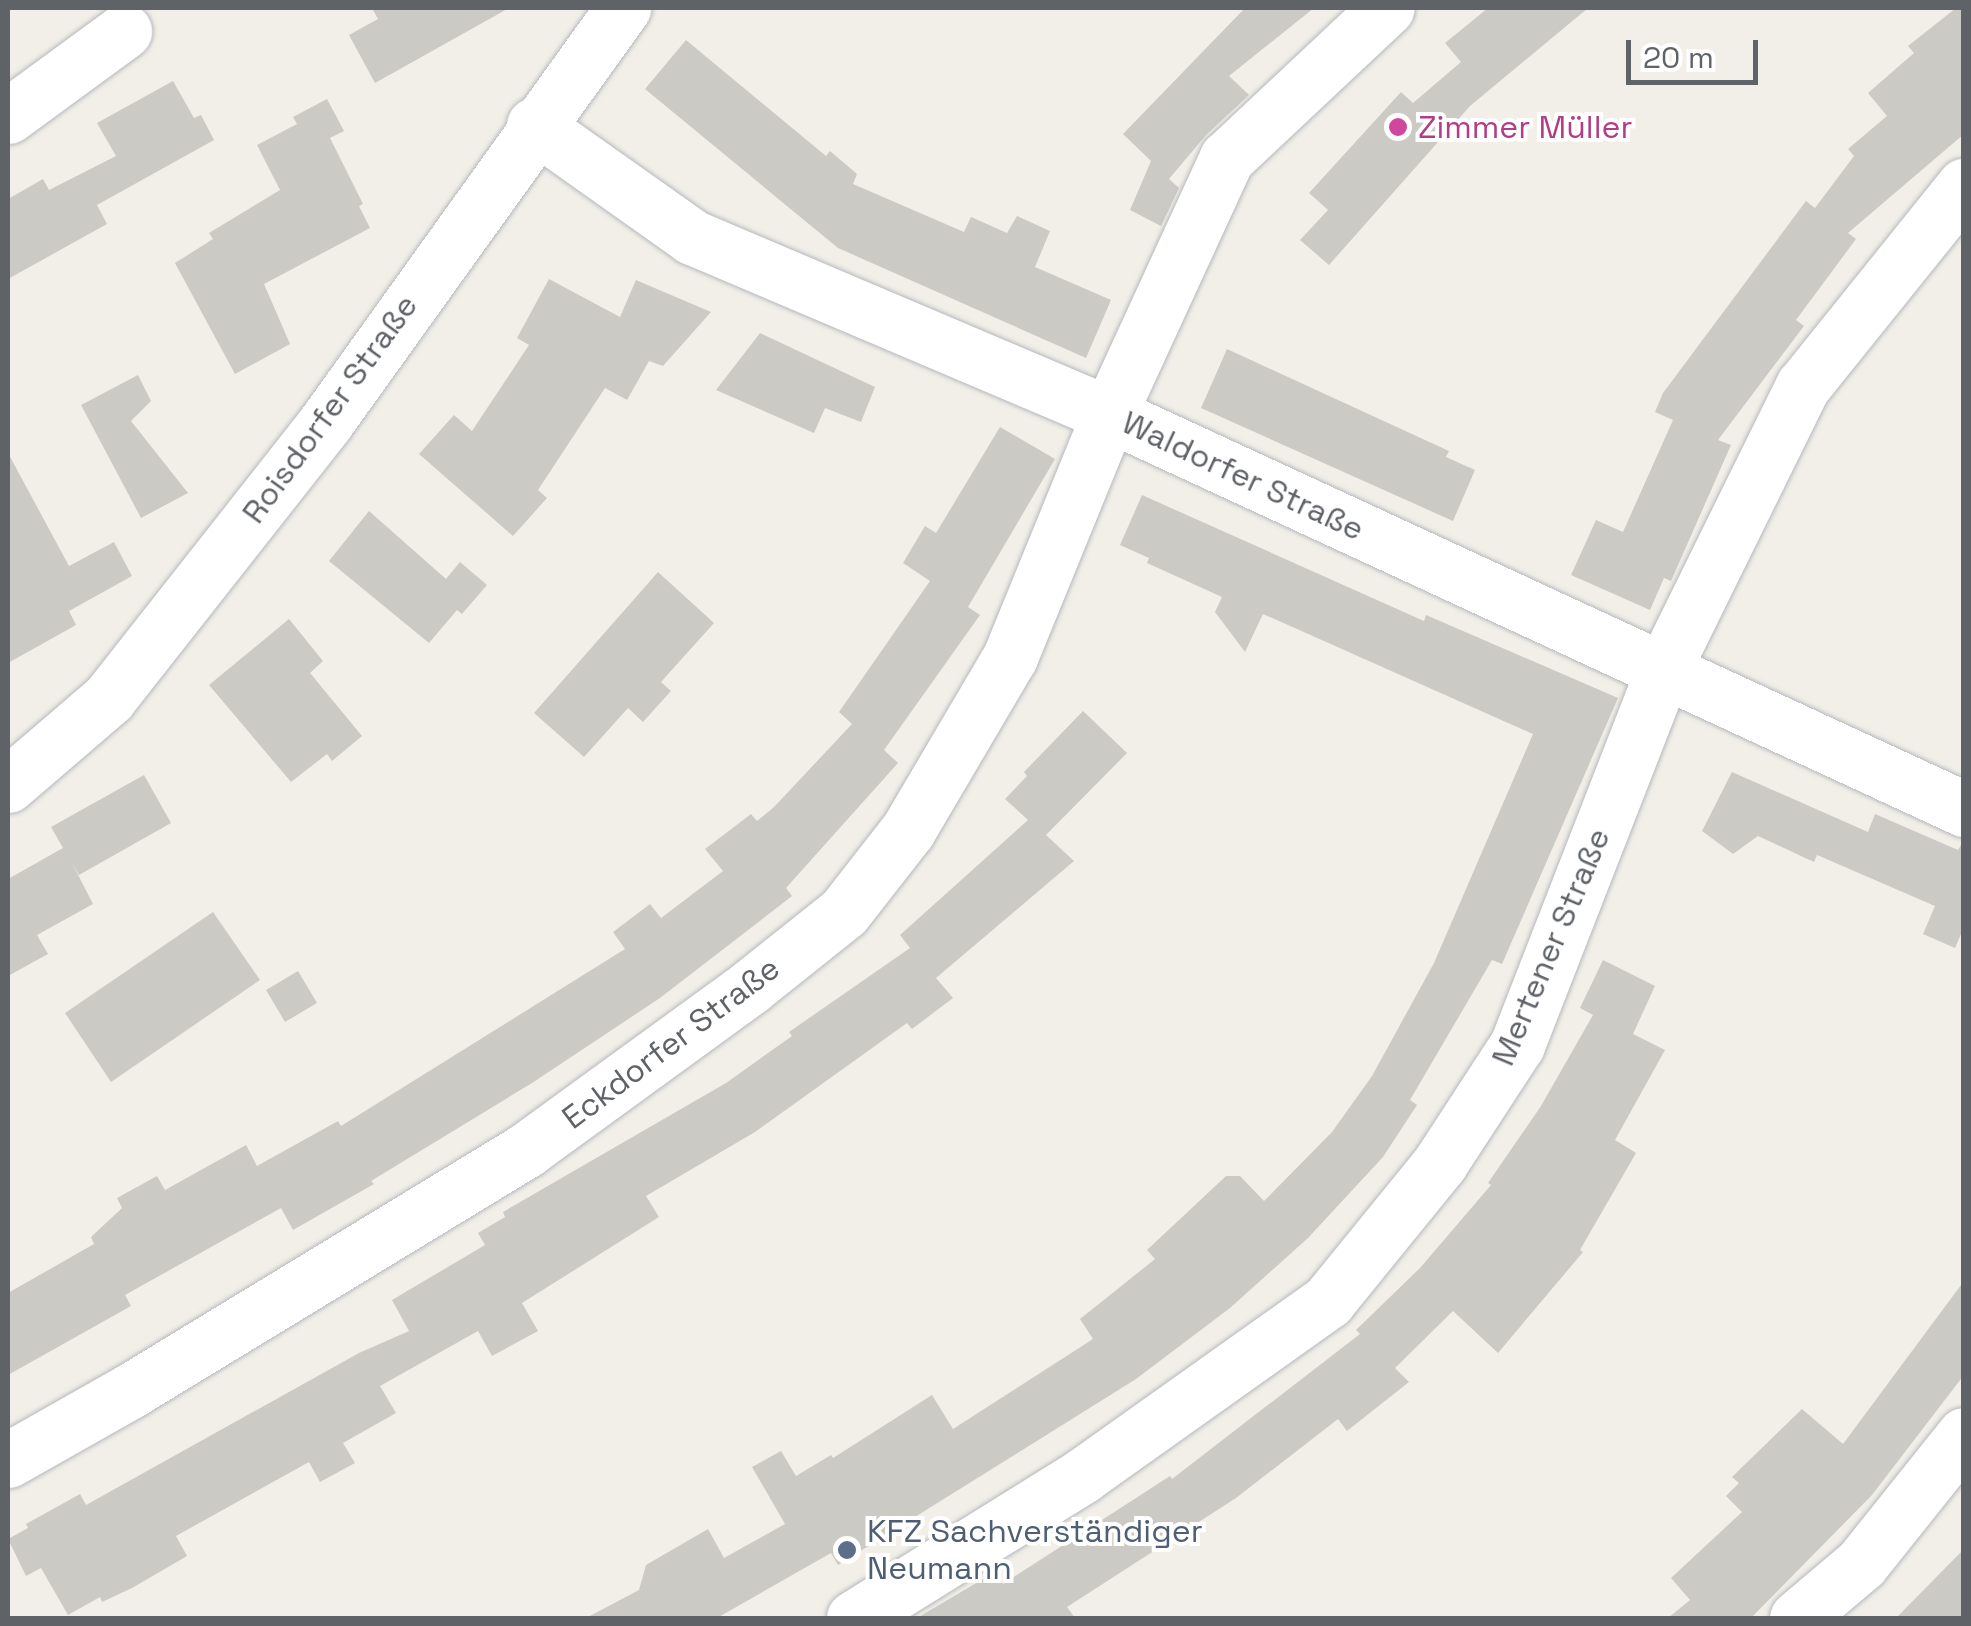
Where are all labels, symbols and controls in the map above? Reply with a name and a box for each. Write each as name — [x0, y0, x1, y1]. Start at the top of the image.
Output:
scale bar — [1631, 20, 1764, 82]
text: 20 m — [1643, 38, 1714, 77]
place label: Zimmer Müller — [1418, 108, 1633, 146]
marker: Zimmer Müller — [1387, 116, 1409, 138]
street label: Roisdorfer Straße — [234, 287, 426, 531]
street label: Waldorfer Straße — [1116, 403, 1370, 549]
street label: Mertener Straße — [1484, 823, 1618, 1071]
street label: Eckdorfer Straße — [555, 949, 787, 1137]
place label: KFZ Sachverständiger Neumann — [867, 1513, 1203, 1588]
marker: KFZ Sachverständiger Neumann — [836, 1539, 858, 1561]

